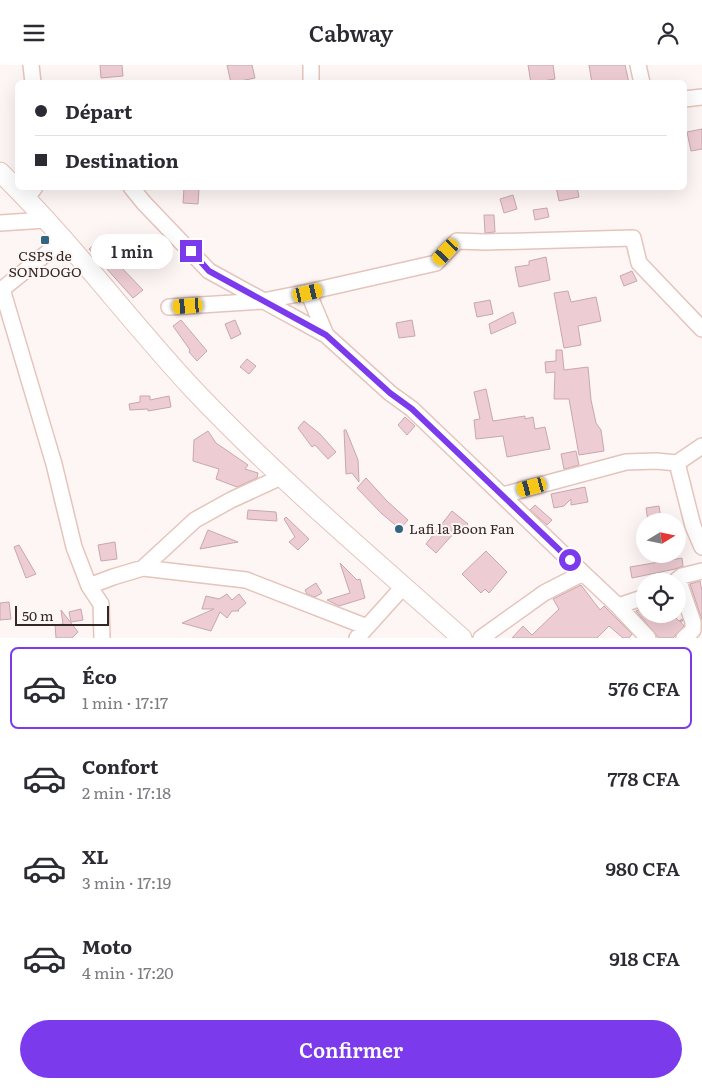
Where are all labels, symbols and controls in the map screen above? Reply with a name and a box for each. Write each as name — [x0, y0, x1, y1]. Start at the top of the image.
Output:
text: Cabway — [309, 16, 393, 49]
icon: menu — [20, 19, 48, 47]
icon: person — [654, 19, 682, 47]
text: Départ — [65, 97, 132, 125]
text: Destination — [65, 146, 179, 174]
callout: 1 min — [91, 233, 174, 269]
marker: CSPS de SONDOGO — [39, 234, 51, 246]
car — [430, 236, 461, 268]
text: 1 min — [111, 239, 153, 263]
route end — [180, 240, 202, 262]
place label: CSPS de SONDOGO — [8, 245, 82, 281]
car — [291, 282, 324, 304]
car — [172, 297, 203, 315]
car — [515, 476, 548, 498]
north arrow — [636, 513, 686, 563]
map controls — [636, 513, 686, 623]
place label: Lafi la Boon Fan — [409, 518, 515, 538]
marker: Lafi la Boon Fan — [393, 523, 405, 535]
route start — [559, 549, 581, 571]
button: locate — [636, 573, 686, 623]
scale bar — [15, 603, 109, 626]
text: 50 m — [22, 605, 54, 625]
text: Éco — [82, 662, 117, 690]
icon: car — [22, 666, 67, 711]
text: 576 CFA — [608, 674, 680, 702]
text: 1 min · 17:17 — [82, 690, 168, 714]
text: Confort — [82, 752, 158, 780]
icon: car — [22, 756, 67, 801]
text: 778 CFA — [607, 764, 680, 792]
text: 2 min · 17:18 — [82, 780, 171, 804]
text: XL — [82, 842, 109, 870]
icon: car — [22, 846, 67, 891]
text: 980 CFA — [606, 854, 680, 882]
text: 3 min · 17:19 — [82, 870, 171, 894]
text: Moto — [82, 932, 132, 960]
icon: car — [22, 936, 67, 981]
text: 918 CFA — [609, 944, 680, 972]
text: 4 min · 17:20 — [82, 960, 174, 984]
button: Confirmer — [20, 1020, 682, 1078]

